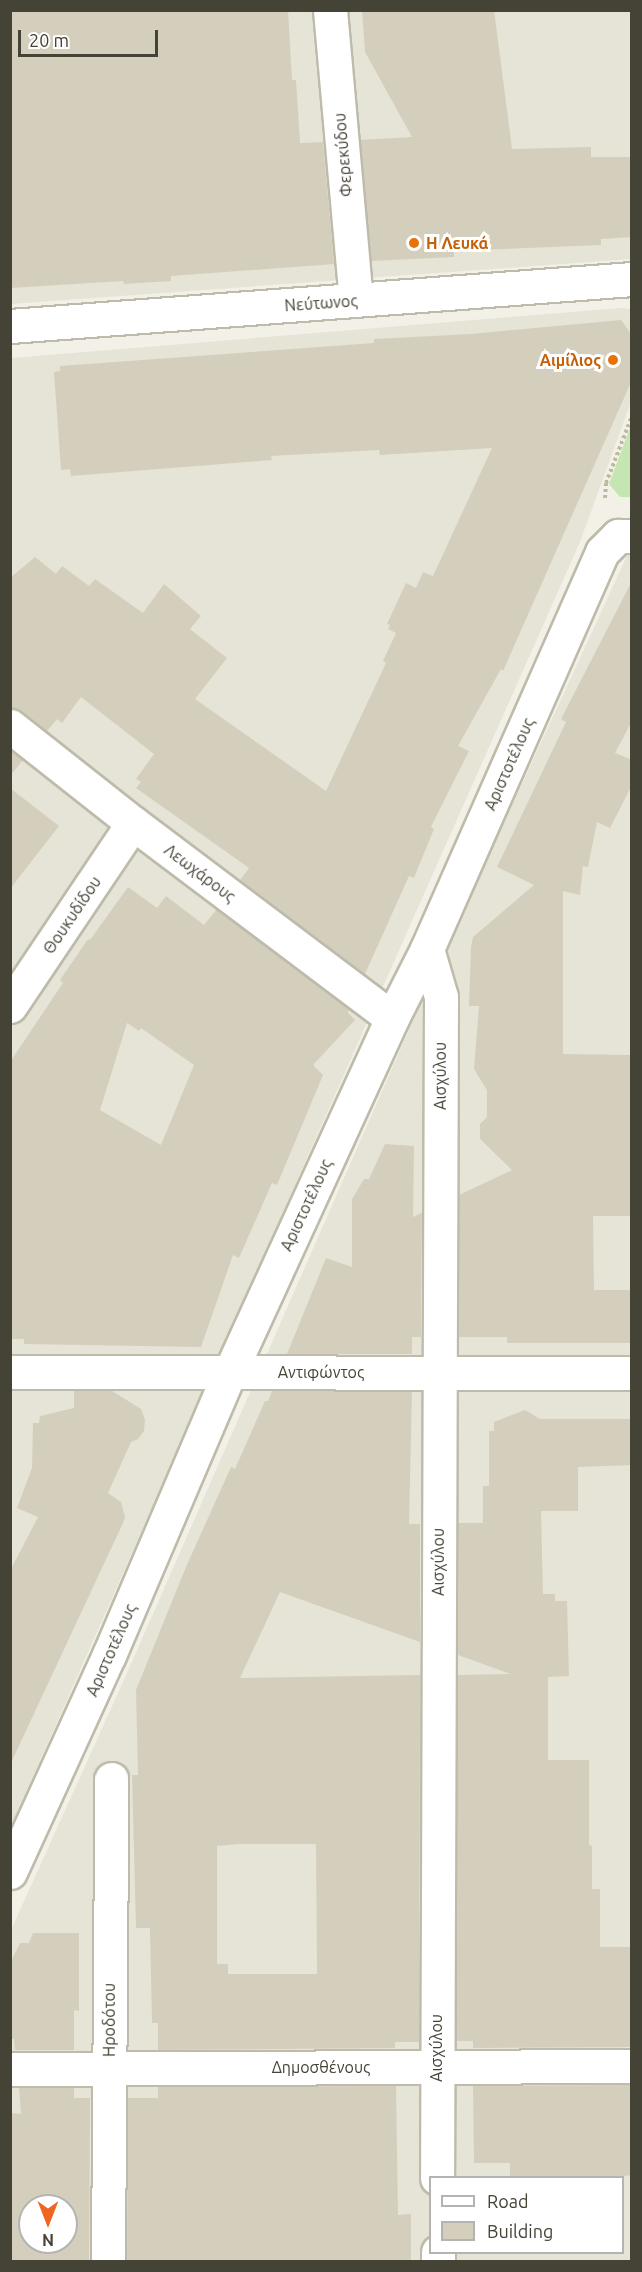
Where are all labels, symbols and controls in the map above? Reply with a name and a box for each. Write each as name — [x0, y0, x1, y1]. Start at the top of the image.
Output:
scale bar — [21, 18, 160, 56]
text: 20 m — [29, 30, 69, 50]
street label: Φερεκύδου — [330, 112, 356, 198]
place label: Η Λευκά — [426, 233, 488, 253]
marker: Η Λευκά — [407, 236, 421, 250]
street label: Νεύτωνος — [284, 291, 358, 315]
place label: Αιμίλιος — [540, 350, 601, 370]
marker: Αιμίλιος — [606, 353, 620, 367]
street label: Αριστοτέλους — [480, 715, 538, 813]
street label: Λεωχάρους — [161, 840, 239, 906]
street label: Θουκυδίδου — [39, 872, 105, 958]
street label: Αισχύλου — [430, 1042, 450, 1110]
street label: Αριστοτέλους — [276, 1156, 336, 1254]
street label: Αντιφώντος — [278, 1362, 364, 1382]
street label: Αισχύλου — [428, 1528, 448, 1596]
street label: Αριστοτέλους — [82, 1601, 140, 1699]
street label: Ηροδότου — [99, 1983, 119, 2057]
street label: Αισχύλου — [426, 2014, 446, 2082]
street label: Δημοσθένους — [272, 2057, 370, 2077]
legend — [429, 2176, 624, 2254]
text: Road — [487, 2191, 529, 2211]
north arrow — [18, 2194, 78, 2254]
text: Building — [487, 2221, 553, 2241]
text: N — [42, 2231, 54, 2249]

